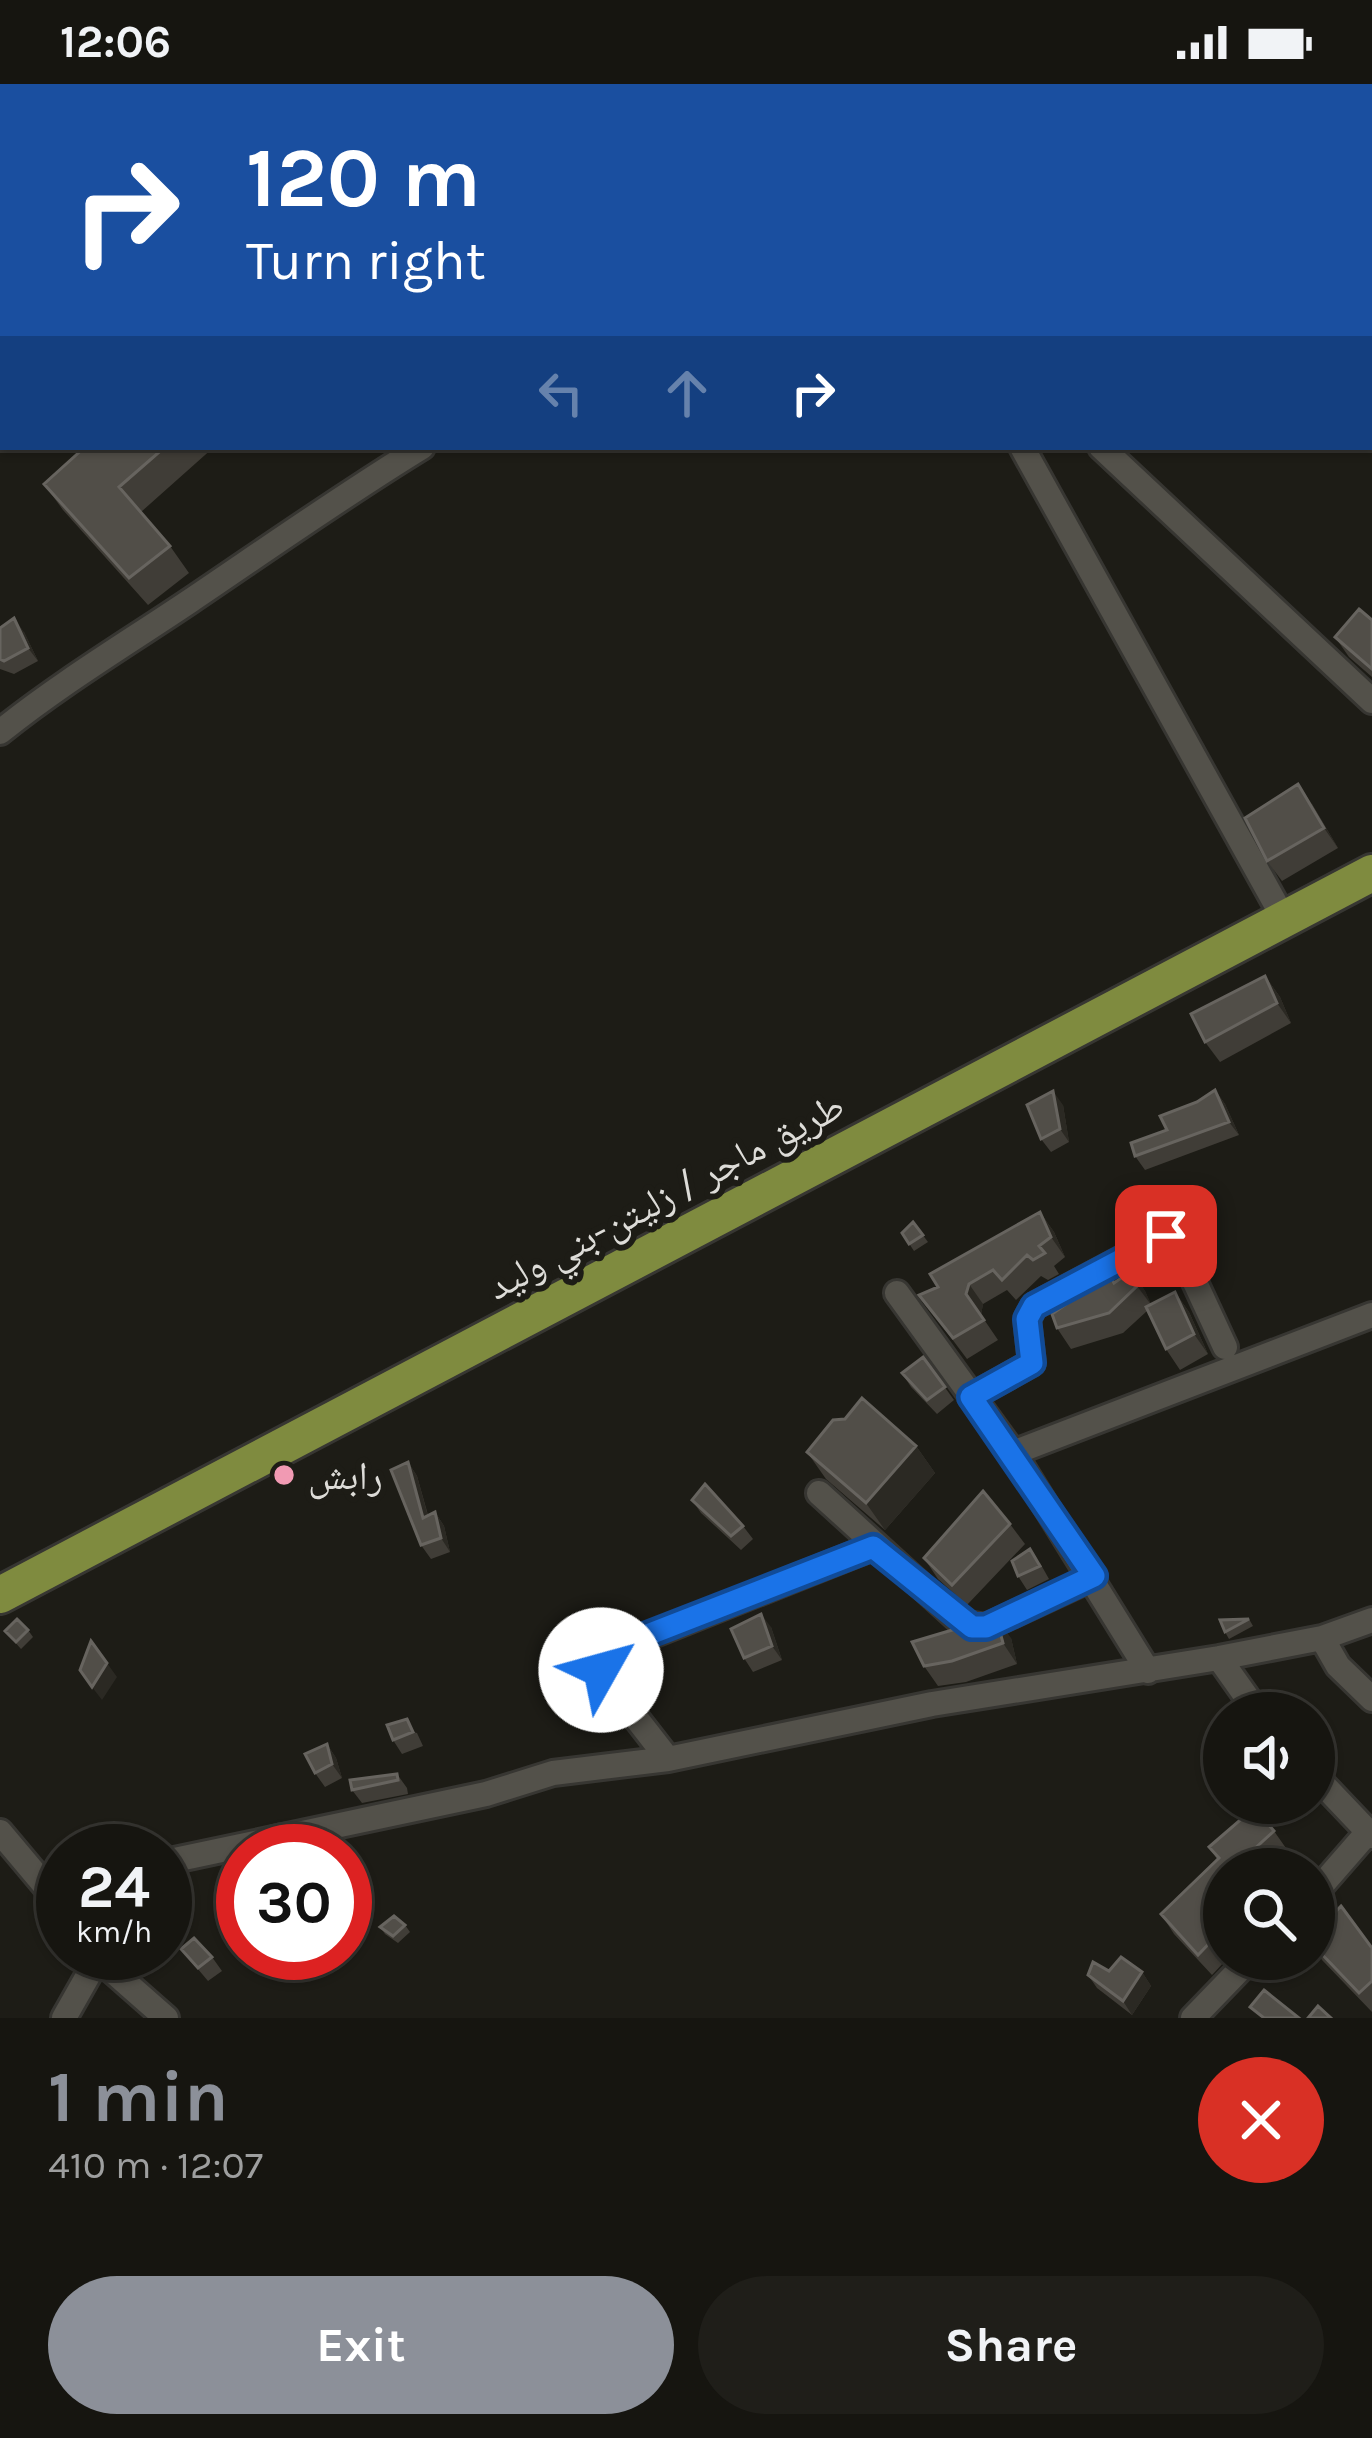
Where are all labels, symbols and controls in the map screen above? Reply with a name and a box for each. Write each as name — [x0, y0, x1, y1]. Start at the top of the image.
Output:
text: 12:06 — [60, 16, 171, 68]
text: 120 m — [246, 129, 481, 227]
icon: right — [48, 132, 204, 288]
text: Turn right — [246, 229, 486, 293]
icon: left — [528, 360, 594, 426]
icon: ahead — [654, 360, 720, 426]
icon: right — [780, 360, 846, 426]
street label: طريق ماجر / زليتن-بني وليد — [479, 1082, 856, 1317]
pin — [1115, 1185, 1217, 1287]
icon: arrive — [1133, 1203, 1199, 1269]
place label: رابش — [308, 1453, 383, 1500]
marker: رابش — [271, 1462, 297, 1488]
position arrow — [538, 1607, 664, 1733]
map controls — [1203, 1692, 1335, 1980]
button: sound — [1203, 1692, 1335, 1824]
speed limit sign: 30 — [216, 1824, 372, 1980]
button: search — [1203, 1848, 1335, 1980]
text: 24 — [78, 1852, 150, 1922]
text: km/h — [76, 1914, 152, 1950]
text: 1 min — [48, 2055, 229, 2139]
button: close — [1198, 2057, 1324, 2183]
text: 410 m · 12:07 — [48, 2142, 263, 2188]
button: Exit — [48, 2276, 674, 2414]
button: Share — [698, 2276, 1324, 2414]

